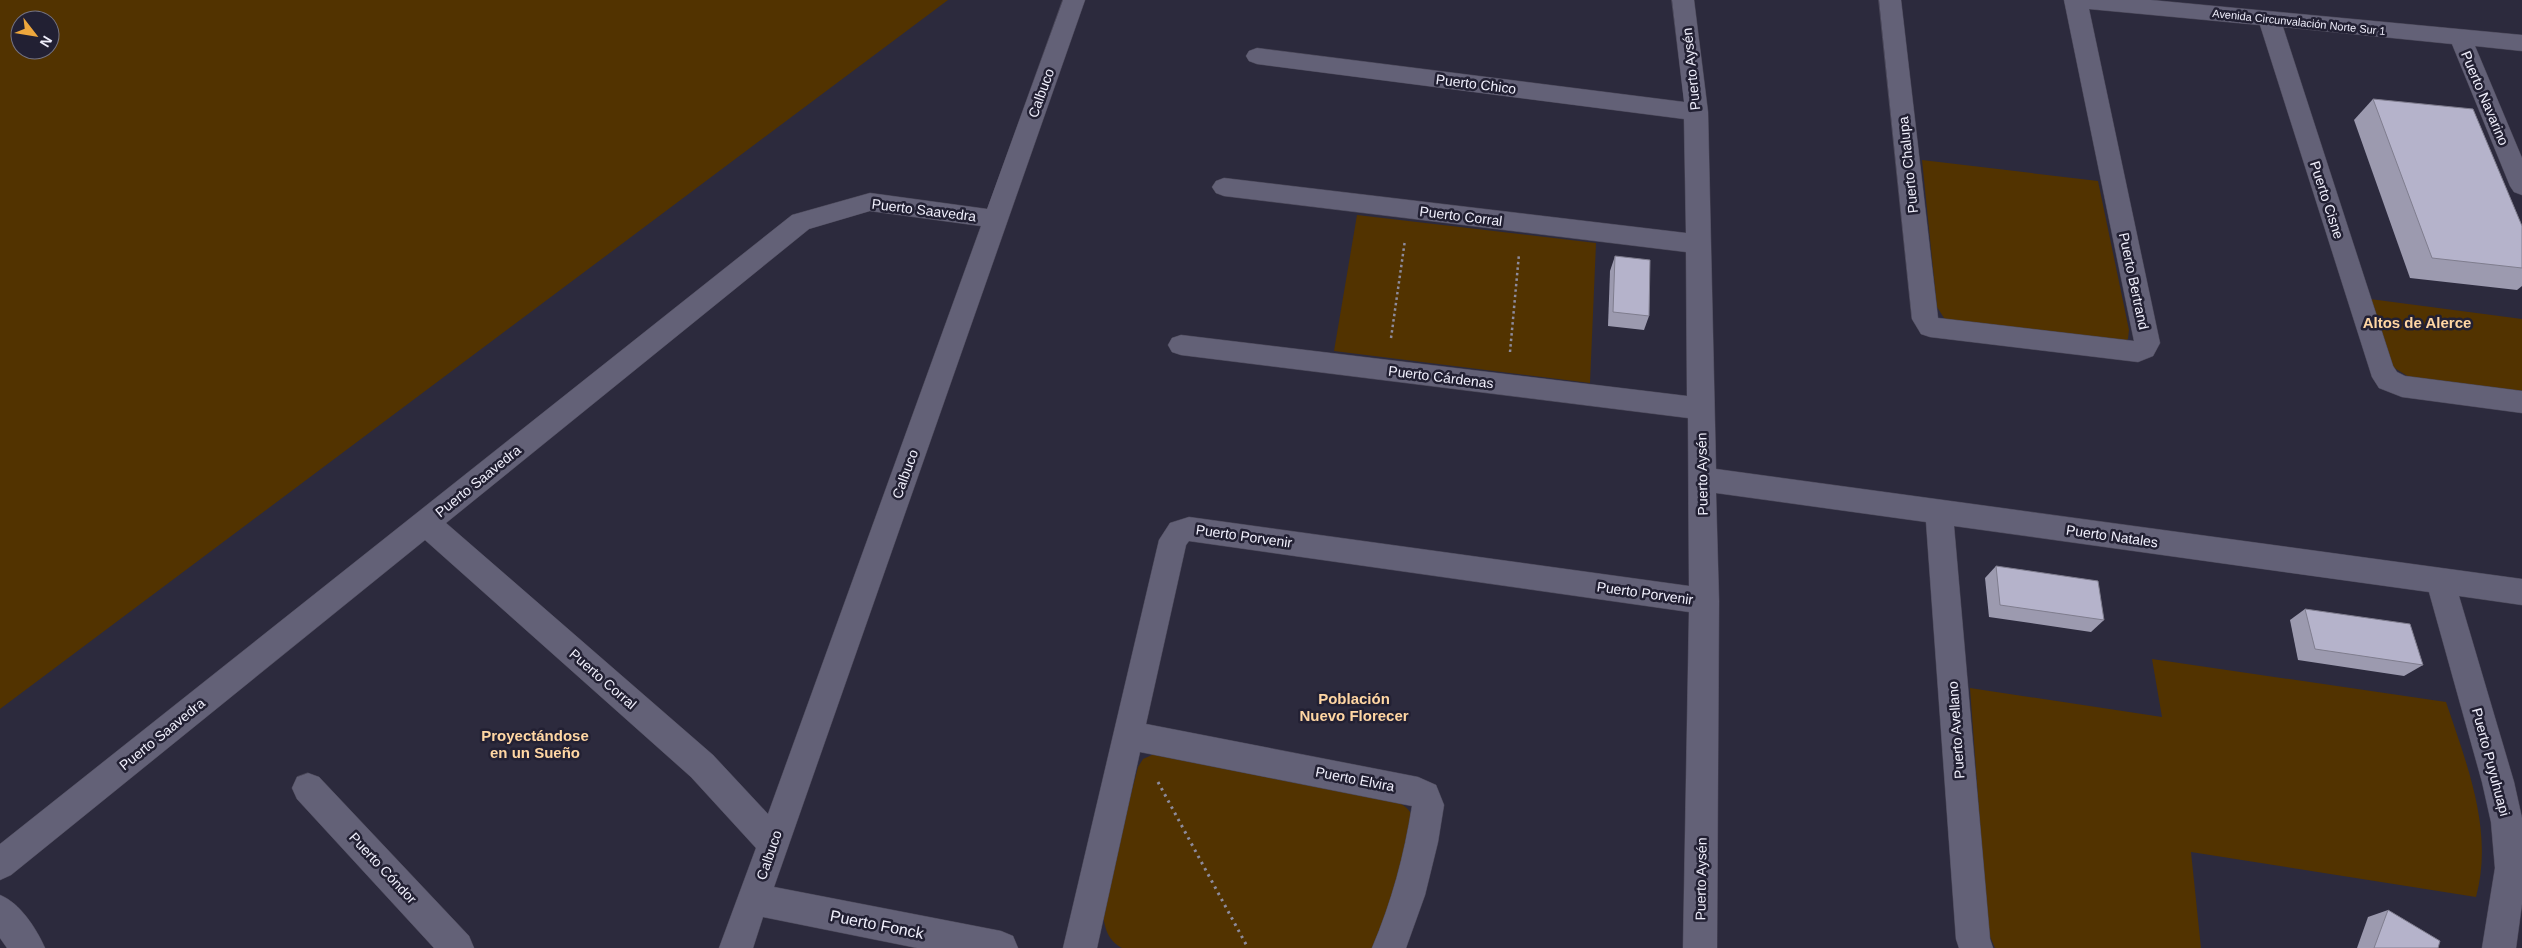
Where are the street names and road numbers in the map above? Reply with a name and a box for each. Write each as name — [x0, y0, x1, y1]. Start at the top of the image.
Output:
street label: Avenida Circunvalación Norte Sur 1 — [2212, 7, 2386, 37]
street label: Puerto Aysén — [1679, 27, 1703, 111]
street label: Puerto Navarino — [2458, 48, 2512, 148]
street label: Calbuco — [1025, 66, 1057, 120]
street label: Puerto Chico — [1435, 71, 1517, 97]
street label: Puerto Chalupa — [1895, 116, 1921, 214]
street label: Puerto Cisne — [2307, 159, 2347, 241]
street label: Puerto Saavedra — [871, 196, 977, 224]
street label: Puerto Corral — [1419, 203, 1503, 229]
street label: Puerto Bertrand — [2116, 231, 2152, 331]
street label: Puerto Cárdenas — [1387, 363, 1495, 391]
street label: Puerto Aysén — [1693, 432, 1711, 516]
street label: Puerto Saavedra — [432, 442, 524, 520]
street label: Calbuco — [889, 447, 921, 501]
street label: Puerto Porvenir — [1195, 521, 1294, 551]
street label: Puerto Natales — [2065, 522, 2159, 550]
street label: Puerto Porvenir — [1596, 578, 1695, 608]
street label: Puerto Corral — [566, 646, 640, 712]
street label: Puerto Avellano — [1945, 680, 1967, 779]
street label: Puerto Saavedra — [116, 695, 208, 773]
street label: Puerto Puyuhuapi — [2469, 706, 2513, 818]
street label: Puerto Elvira — [1314, 763, 1396, 795]
street label: Calbuco — [753, 828, 785, 882]
street label: Puerto Cóndor — [346, 829, 420, 907]
street label: Puerto Aysén — [1692, 837, 1710, 921]
street label: Puerto Fonck — [829, 907, 926, 942]

